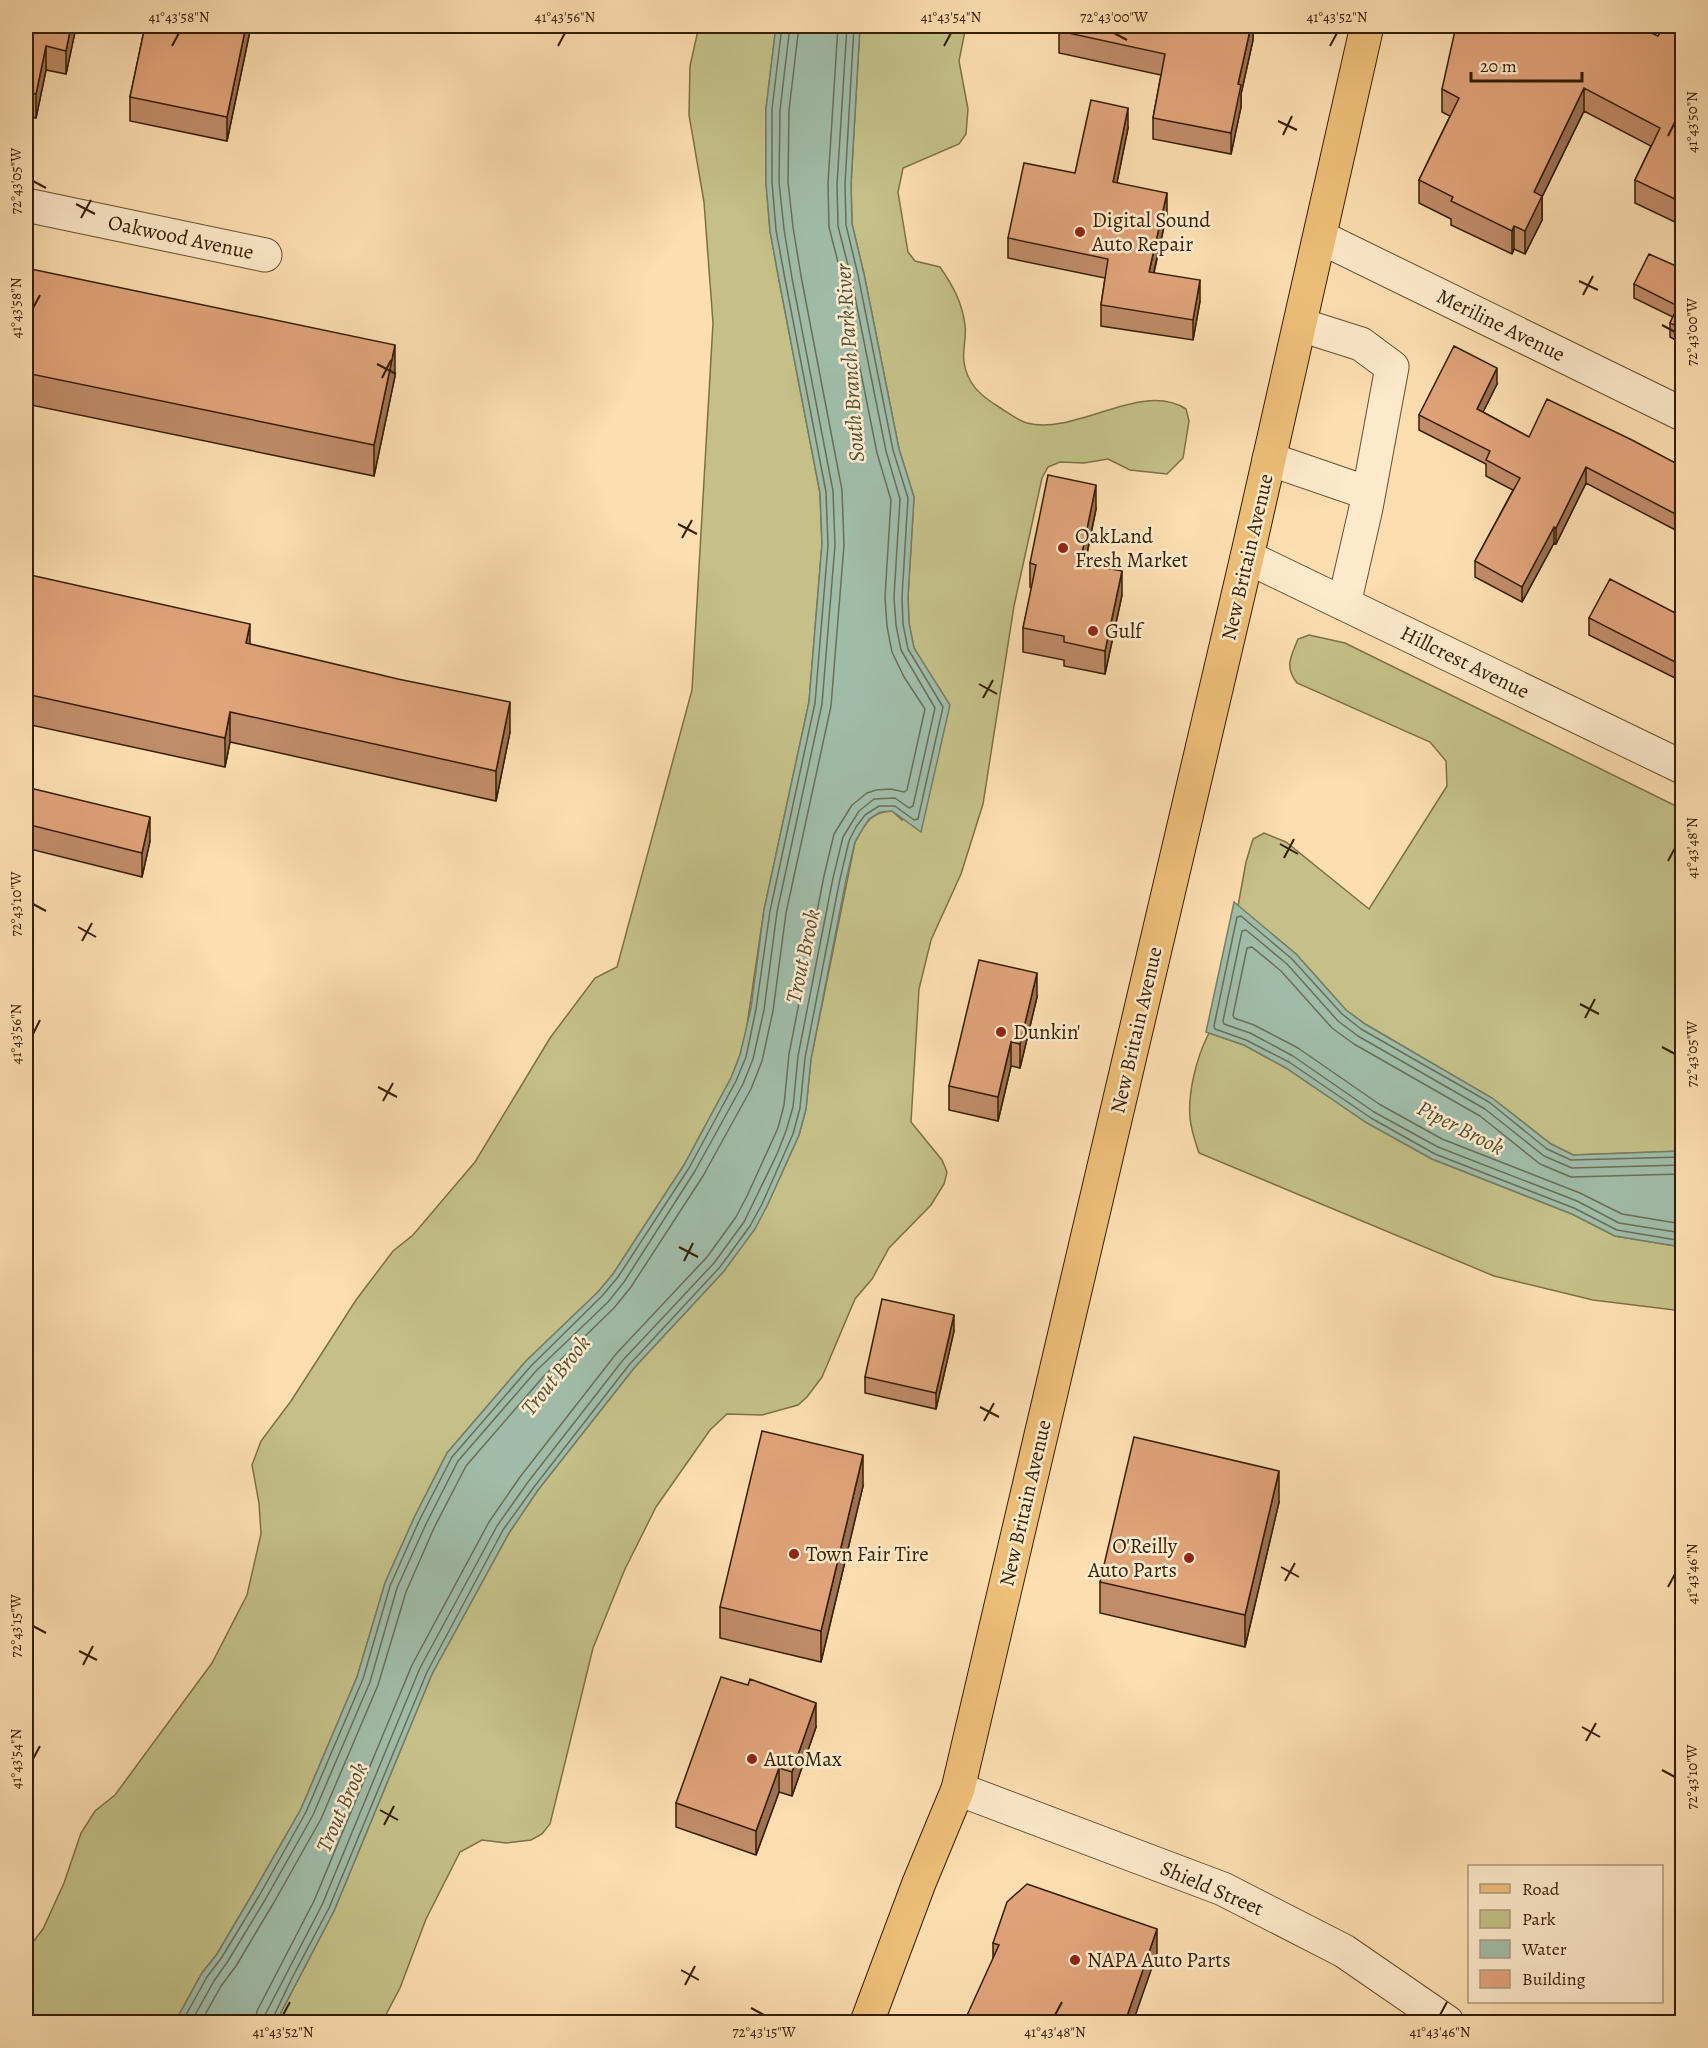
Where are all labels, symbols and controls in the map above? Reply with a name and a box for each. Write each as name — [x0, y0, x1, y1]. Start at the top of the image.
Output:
text: 41°43'58"N — [148, 7, 210, 27]
text: 41°43'56"N — [535, 7, 596, 27]
text: 41°43'54"N — [921, 7, 982, 27]
text: 72°43'00"W — [1080, 7, 1148, 27]
text: 41°43'52"N — [1307, 7, 1368, 27]
scale bar — [1471, 45, 1582, 83]
text: 20 m — [1480, 54, 1517, 78]
text: 41°43'50"N — [1682, 91, 1702, 153]
text: 72°43'05"W — [6, 148, 26, 214]
place label: Digital Sound Auto Repair — [1091, 206, 1211, 258]
street label: Oakwood Avenue — [106, 208, 256, 266]
marker: Digital Sound Auto Repair — [1073, 225, 1087, 239]
water label: South Branch Park River — [828, 261, 872, 463]
text: 41°43'58"N — [6, 277, 26, 339]
street label: Meriline Avenue — [1432, 282, 1570, 368]
text: 72°43'00"W — [1682, 298, 1702, 366]
street label: New Britain Avenue — [1214, 471, 1280, 643]
place label: OakLand Fresh Market — [1075, 522, 1188, 574]
marker: OakLand Fresh Market — [1056, 541, 1070, 555]
place label: Gulf — [1105, 617, 1145, 645]
street label: Hillcrest Avenue — [1396, 619, 1534, 705]
marker: Gulf — [1086, 624, 1100, 638]
text: 41°43'48"N — [1682, 817, 1702, 879]
text: 72°43'10"W — [6, 871, 26, 937]
water label: Trout Brook — [778, 906, 828, 1006]
street label: New Britain Avenue — [1103, 944, 1169, 1116]
text: 41°43'56"N — [6, 1003, 26, 1064]
place label: Dunkin' — [1013, 1018, 1081, 1046]
text: 72°43'05"W — [1682, 1021, 1702, 1087]
marker: Dunkin' — [994, 1025, 1008, 1039]
water label: Piper Brook — [1412, 1093, 1509, 1163]
water label: Trout Brook — [514, 1329, 598, 1422]
street label: New Britain Avenue — [992, 1417, 1058, 1589]
place label: O'Reilly Auto Parts — [1087, 1532, 1178, 1584]
place label: Town Fair Tire — [806, 1540, 929, 1568]
text: 41°43'46"N — [1682, 1543, 1702, 1605]
marker: Town Fair Tire — [787, 1547, 801, 1561]
marker: O'Reilly Auto Parts — [1182, 1551, 1196, 1565]
text: 72°43'15"W — [6, 1594, 26, 1658]
text: 41°43'54"N — [6, 1728, 26, 1789]
text: 72°43'10"W — [1682, 1744, 1702, 1810]
place label: AutoMax — [763, 1745, 842, 1773]
marker: AutoMax — [745, 1752, 759, 1766]
water label: Trout Brook — [309, 1758, 375, 1857]
street label: Shield Street — [1156, 1854, 1268, 1922]
legend — [1468, 1865, 1663, 2003]
text: Road — [1522, 1877, 1560, 1901]
text: Park — [1522, 1907, 1556, 1931]
text: Water — [1521, 1937, 1567, 1961]
place label: NAPA Auto Parts — [1087, 1946, 1231, 1974]
marker: NAPA Auto Parts — [1068, 1953, 1082, 1967]
text: Building — [1522, 1967, 1586, 1991]
text: 41°43'52"N — [253, 2022, 314, 2042]
text: 72°43'15"W — [732, 2022, 796, 2042]
text: 41°43'48"N — [1024, 2022, 1086, 2042]
text: 41°43'46"N — [1409, 2022, 1471, 2042]

